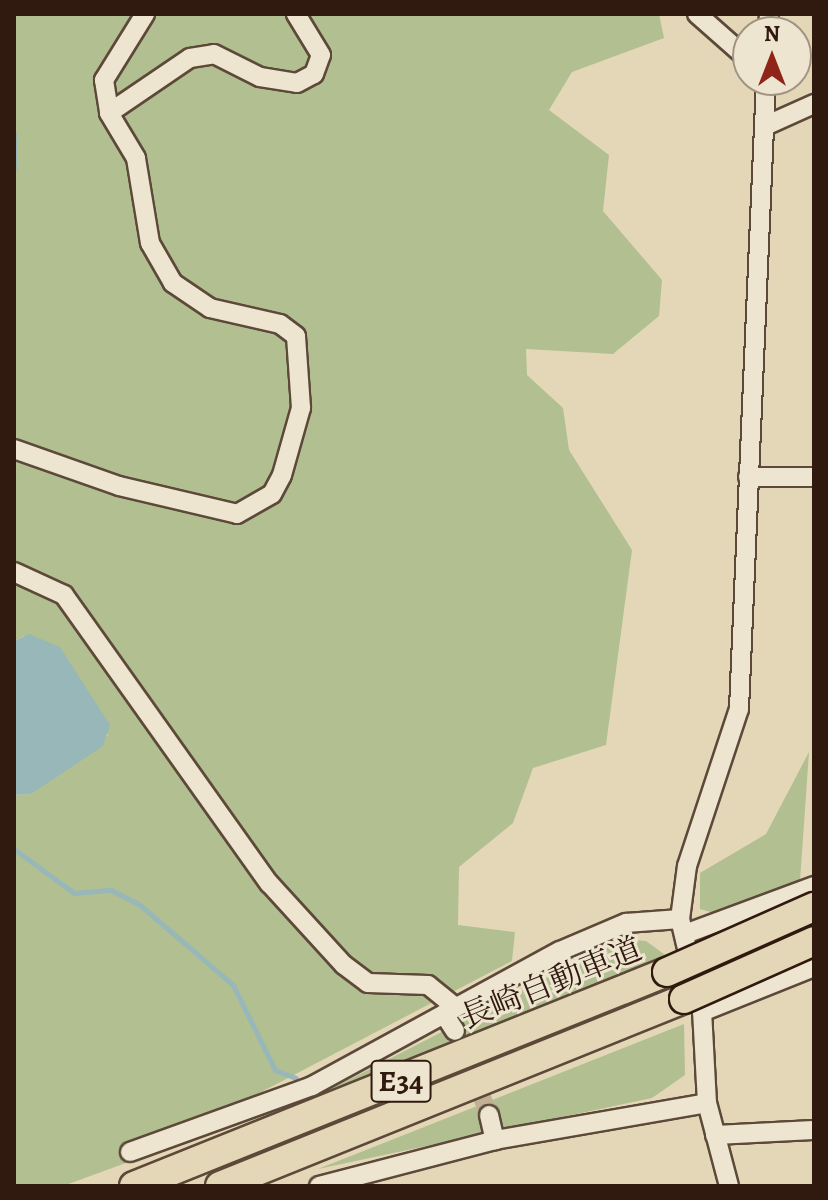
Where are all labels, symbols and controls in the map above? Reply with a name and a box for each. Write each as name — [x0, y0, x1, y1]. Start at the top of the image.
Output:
north arrow — [732, 16, 812, 96]
text: N — [764, 19, 780, 49]
street label: 長崎自動車道 — [455, 929, 647, 1037]
road number: E34 — [369, 1055, 433, 1107]

